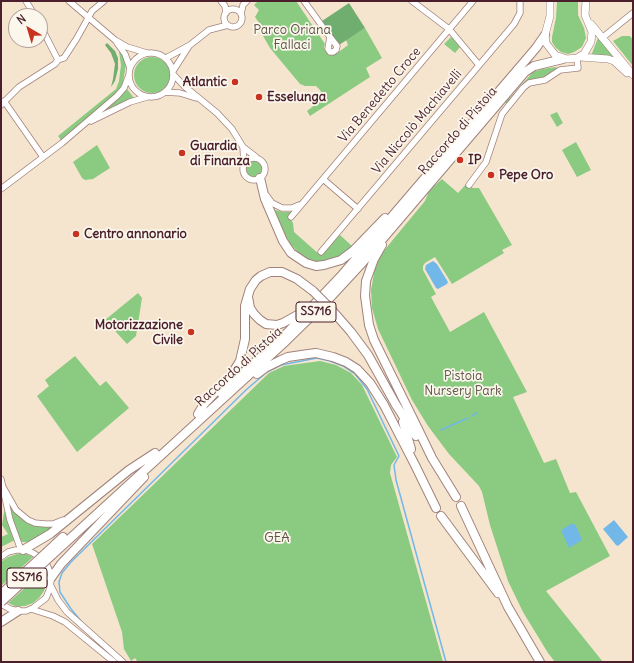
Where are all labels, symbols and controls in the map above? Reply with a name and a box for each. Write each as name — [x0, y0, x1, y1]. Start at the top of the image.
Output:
north arrow — [8, 8, 48, 48]
text: N — [14, 11, 29, 27]
park label: Parco Oriana Fallaci — [253, 22, 331, 53]
street label: Via Benedetto Croce — [336, 44, 424, 146]
street label: Via Niccolò Machiavelli — [369, 67, 465, 177]
place label: Atlantic — [183, 74, 227, 90]
marker: Atlantic — [230, 77, 240, 87]
street label: Raccordo di Pistoia — [416, 84, 500, 178]
place label: Esselunga — [267, 89, 326, 105]
marker: Esselunga — [254, 92, 264, 102]
place label: Guardia di Finanza — [190, 138, 250, 169]
marker: Guardia di Finanza — [177, 148, 187, 158]
place label: IP — [468, 152, 481, 168]
marker: IP — [455, 155, 465, 165]
place label: Pepe Oro — [499, 167, 553, 183]
marker: Pepe Oro — [486, 170, 496, 180]
place label: Centro annonario — [84, 226, 187, 242]
marker: Centro annonario — [71, 229, 81, 239]
road number: SS716 — [296, 302, 336, 322]
place label: Motorizzazione Civile — [95, 317, 183, 348]
street label: Raccordo di Pistoia — [192, 324, 286, 410]
marker: Motorizzazione Civile — [186, 327, 196, 337]
park label: Pistoia Nursery Park — [424, 368, 502, 399]
park label: GEA — [264, 530, 290, 546]
road number: SS716 — [7, 568, 47, 588]

